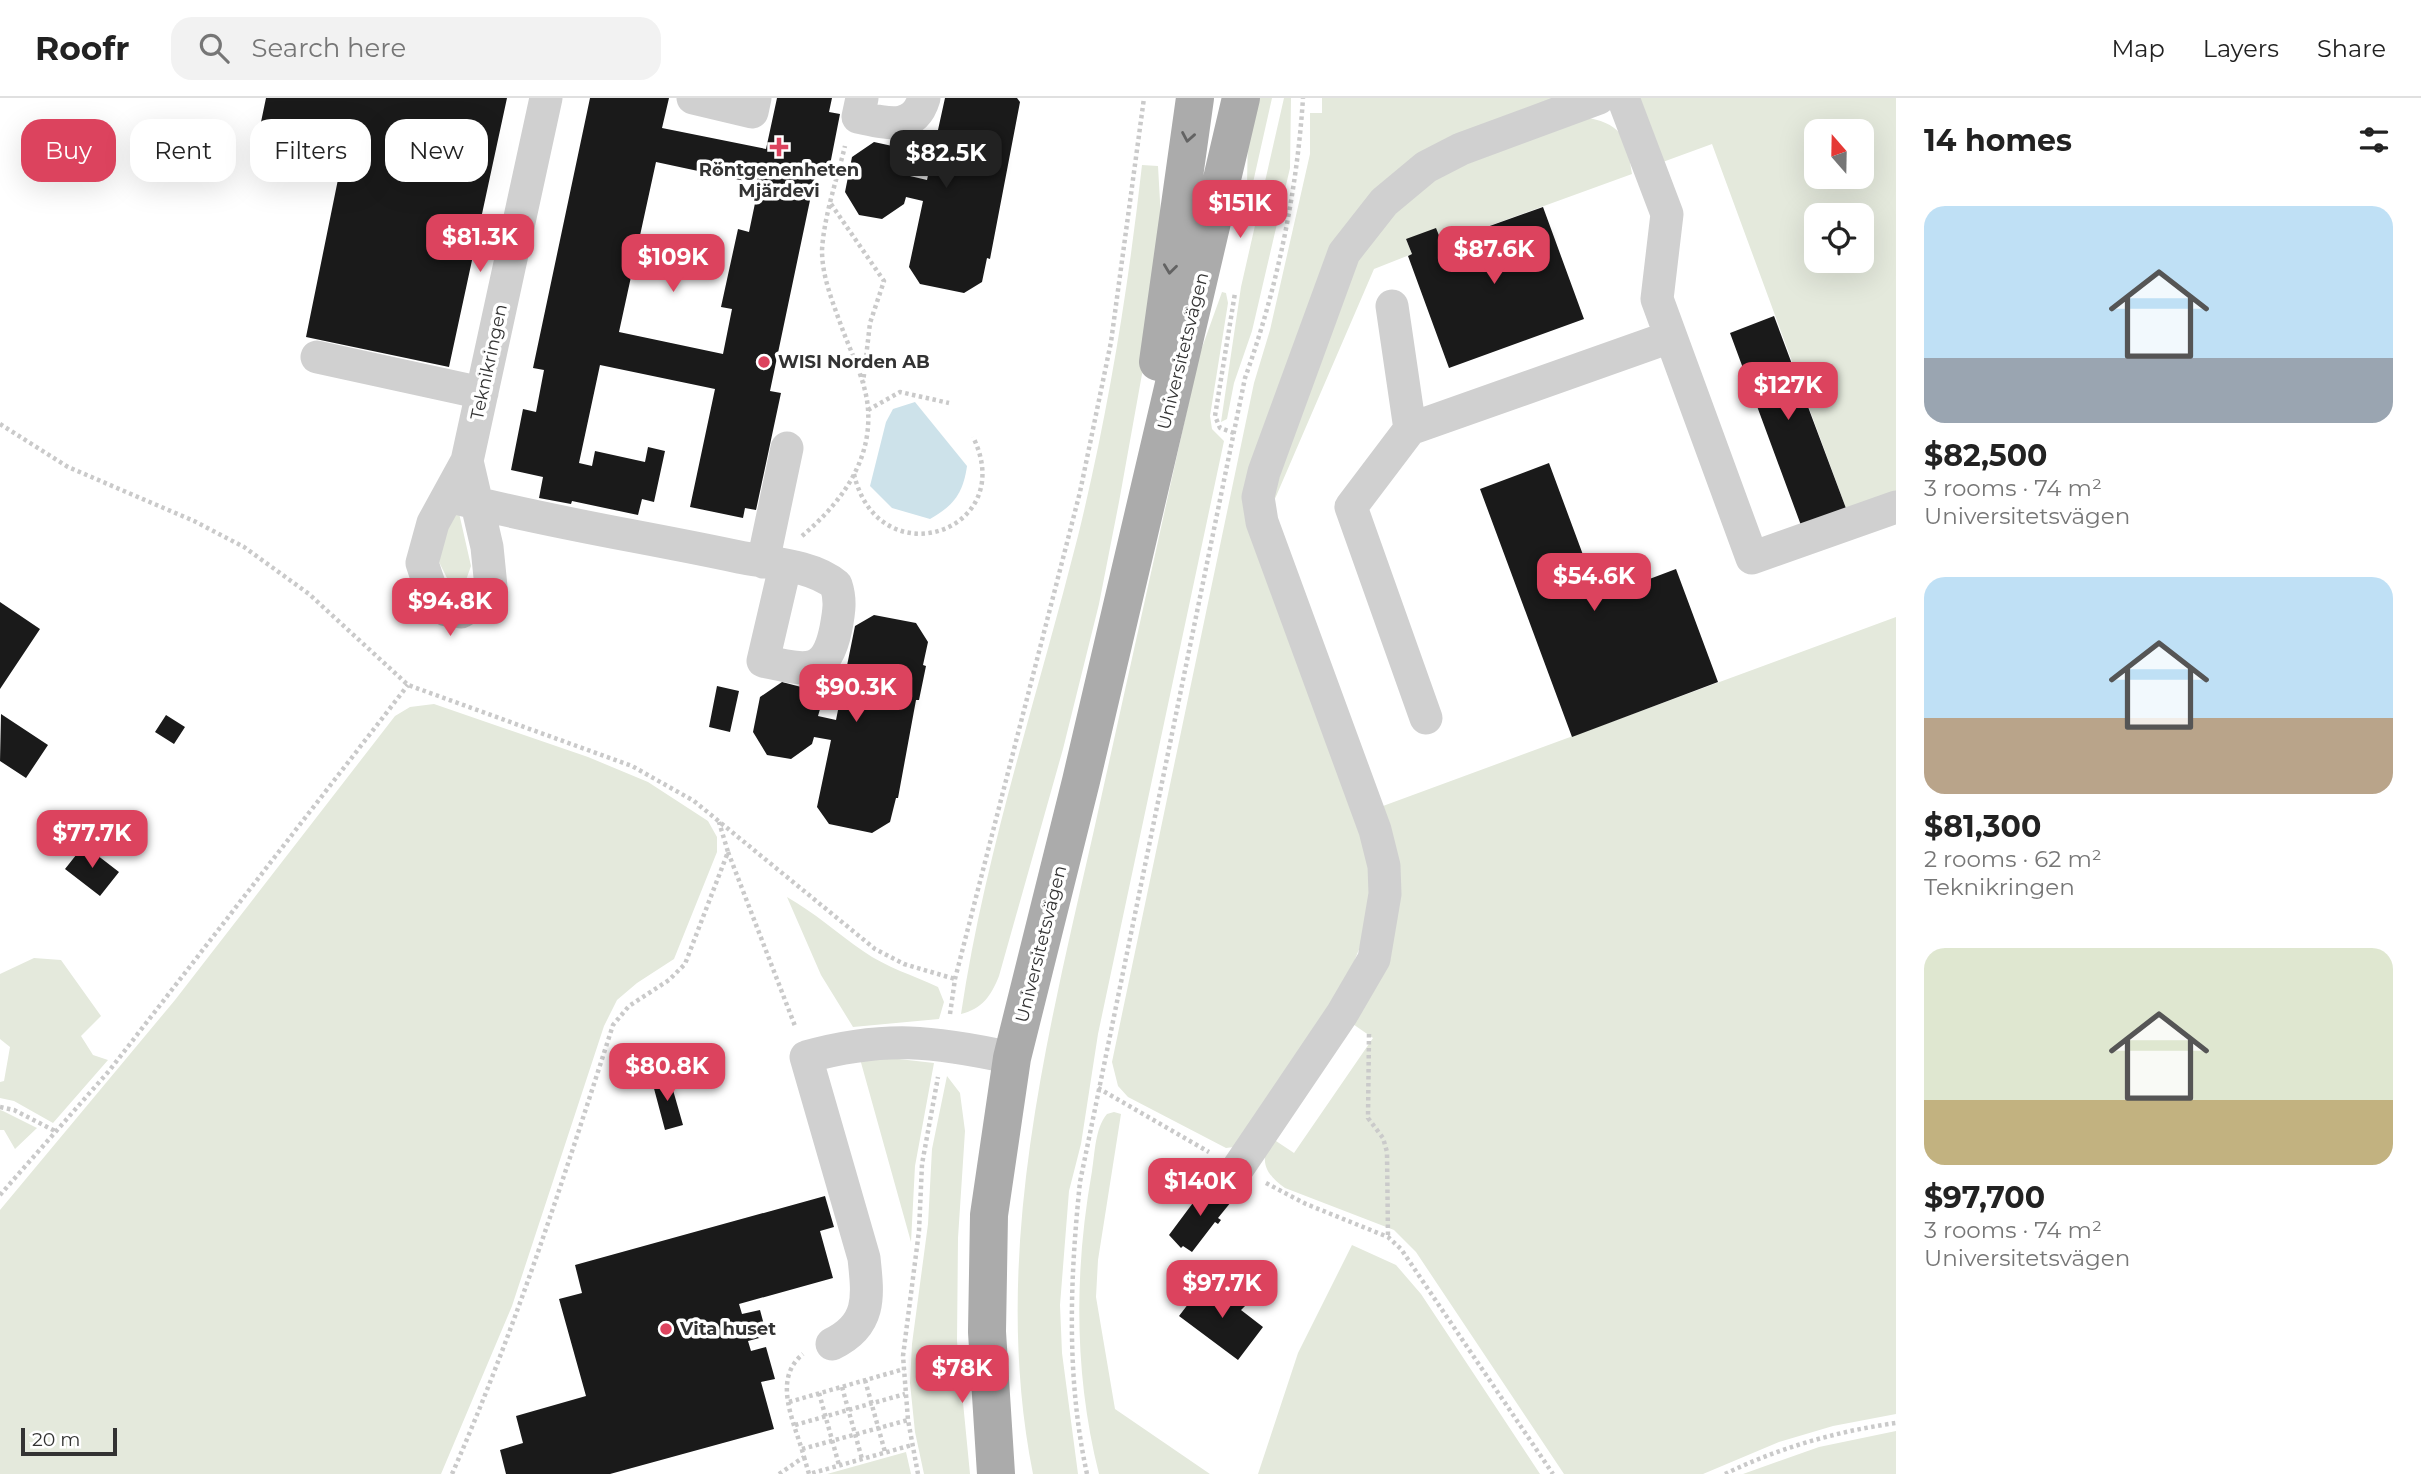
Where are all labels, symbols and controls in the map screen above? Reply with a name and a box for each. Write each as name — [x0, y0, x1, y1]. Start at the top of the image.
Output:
search box — [171, 17, 661, 80]
text: Roofr — [35, 28, 129, 68]
icon: search — [195, 29, 233, 67]
text: Search here — [251, 32, 406, 64]
text: Map — [2111, 34, 2165, 63]
text: Layers — [2203, 34, 2279, 63]
text: Share — [2317, 34, 2386, 63]
chip: Buy — [21, 119, 116, 182]
chip: Rent — [130, 119, 236, 182]
chip: Filters — [250, 119, 371, 182]
chip: New — [385, 119, 488, 182]
north arrow — [1804, 119, 1874, 189]
map controls — [1804, 119, 1874, 273]
icon: filters — [2355, 121, 2393, 159]
text: 14 homes — [1924, 122, 2072, 159]
pin: $82.5K — [889, 130, 1003, 190]
one-way arrow — [1181, 132, 1196, 143]
marker: Röntgenenheten Mjärdevi — [769, 137, 789, 157]
text: $82.5K — [906, 139, 986, 167]
place label: Röntgenenheten Mjärdevi — [699, 159, 859, 202]
pin: $151K — [1191, 180, 1289, 240]
text: $151K — [1208, 189, 1272, 217]
button: locate — [1804, 203, 1874, 273]
pin: $81.3K — [423, 214, 537, 274]
text: $81.3K — [442, 223, 518, 251]
pin: $87.6K — [1437, 226, 1551, 286]
pin: $109K — [624, 234, 722, 294]
text: $87.6K — [1454, 235, 1534, 263]
text: $109K — [638, 243, 708, 271]
icon: home — [2096, 251, 2222, 377]
one-way arrow — [1163, 263, 1178, 275]
street label: Universitetsvägen — [1153, 270, 1213, 432]
street label: Teknikringen — [466, 302, 512, 422]
place label: WISI Norden AB — [778, 351, 930, 373]
marker: WISI Norden AB — [756, 354, 772, 370]
pin: $127K — [1739, 362, 1837, 422]
text: $127K — [1754, 371, 1822, 399]
text: $82,500 — [1924, 437, 2047, 474]
text: 3 rooms · 74 m² — [1924, 474, 2102, 502]
text: Universitetsvägen — [1924, 502, 2130, 530]
pin: $54.6K — [1537, 554, 1651, 613]
text: $54.6K — [1553, 562, 1635, 590]
pin: $94.8K — [393, 578, 507, 638]
text: $94.8K — [408, 587, 492, 615]
icon: home — [2096, 622, 2222, 748]
pin: $90.3K — [799, 664, 913, 724]
text: $90.3K — [815, 673, 897, 701]
text: $81,300 — [1924, 808, 2041, 845]
pin: $77.7K — [35, 810, 149, 870]
text: $77.7K — [53, 819, 131, 847]
text: 2 rooms · 62 m² — [1924, 845, 2102, 873]
street label: Universitetsvägen — [1011, 863, 1071, 1025]
text: Teknikringen — [1924, 873, 2075, 901]
icon: home — [2096, 993, 2222, 1119]
pin: $80.8K — [610, 1044, 724, 1103]
text: $80.8K — [625, 1052, 709, 1080]
pin: $140K — [1151, 1158, 1249, 1218]
text: $140K — [1164, 1167, 1236, 1195]
text: $97,700 — [1924, 1179, 2045, 1216]
text: 3 rooms · 74 m² — [1924, 1216, 2102, 1244]
text: Universitetsvägen — [1924, 1244, 2130, 1272]
pin: $97.7K — [1165, 1260, 1279, 1320]
text: $97.7K — [1182, 1269, 1262, 1297]
place label: Vita huset — [679, 1318, 776, 1340]
marker: Vita huset — [658, 1321, 674, 1337]
pin: $78K — [921, 1346, 1003, 1405]
text: $78K — [932, 1354, 992, 1382]
scale bar — [21, 1425, 117, 1457]
text: 20 m — [32, 1428, 80, 1451]

